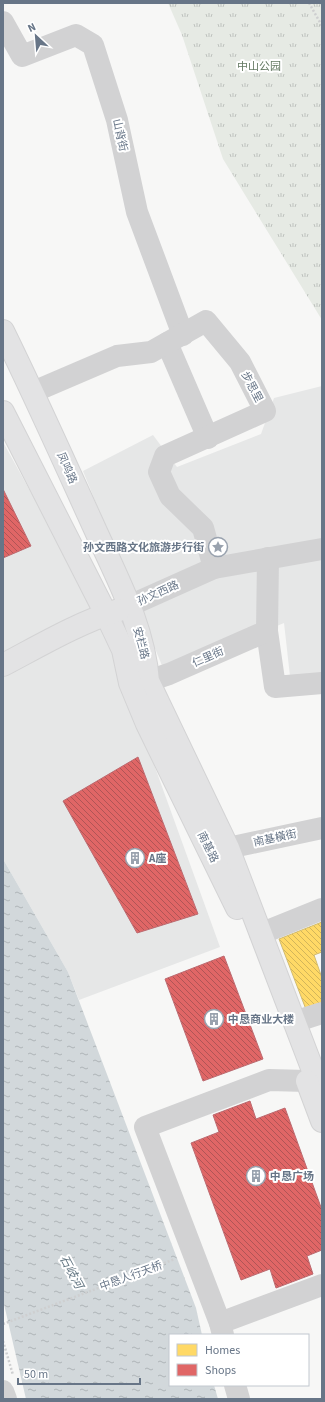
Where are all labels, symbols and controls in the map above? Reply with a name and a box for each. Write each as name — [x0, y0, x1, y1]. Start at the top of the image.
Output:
north arrow — [16, 16, 56, 56]
text: N — [25, 19, 38, 36]
park label: 中山公园 — [237, 59, 281, 74]
street label: 山背街 — [109, 117, 131, 153]
street label: 步思里 — [238, 369, 266, 405]
street label: 凤鸣路 — [53, 450, 81, 486]
place icon: 孙文西路文化旅游步行街 — [207, 536, 229, 558]
place label: 孙文西路文化旅游步行街 — [83, 540, 204, 555]
street label: 孙文西路 — [135, 577, 181, 609]
street label: 安栏路 — [129, 625, 153, 661]
street label: 仁里街 — [190, 643, 226, 671]
street label: 南基橫街 — [252, 826, 298, 850]
street label: 南基路 — [194, 829, 222, 865]
building icon: A座 — [124, 847, 146, 869]
place label: A座 — [148, 851, 166, 866]
building icon: 中恳商业大楼 — [203, 1008, 225, 1030]
place label: 中恳商业大楼 — [228, 1012, 294, 1027]
building icon: 中恳广场 — [245, 1165, 267, 1187]
place label: 中恳广场 — [270, 1169, 314, 1184]
water label: 石岐河 — [55, 1252, 88, 1294]
street label: 中恳人行天桥 — [97, 1258, 165, 1294]
legend — [169, 1334, 309, 1386]
text: Homes — [205, 1342, 240, 1359]
scale bar — [18, 1360, 140, 1386]
text: Shops — [205, 1362, 236, 1379]
text: 50 m — [24, 1366, 48, 1383]

